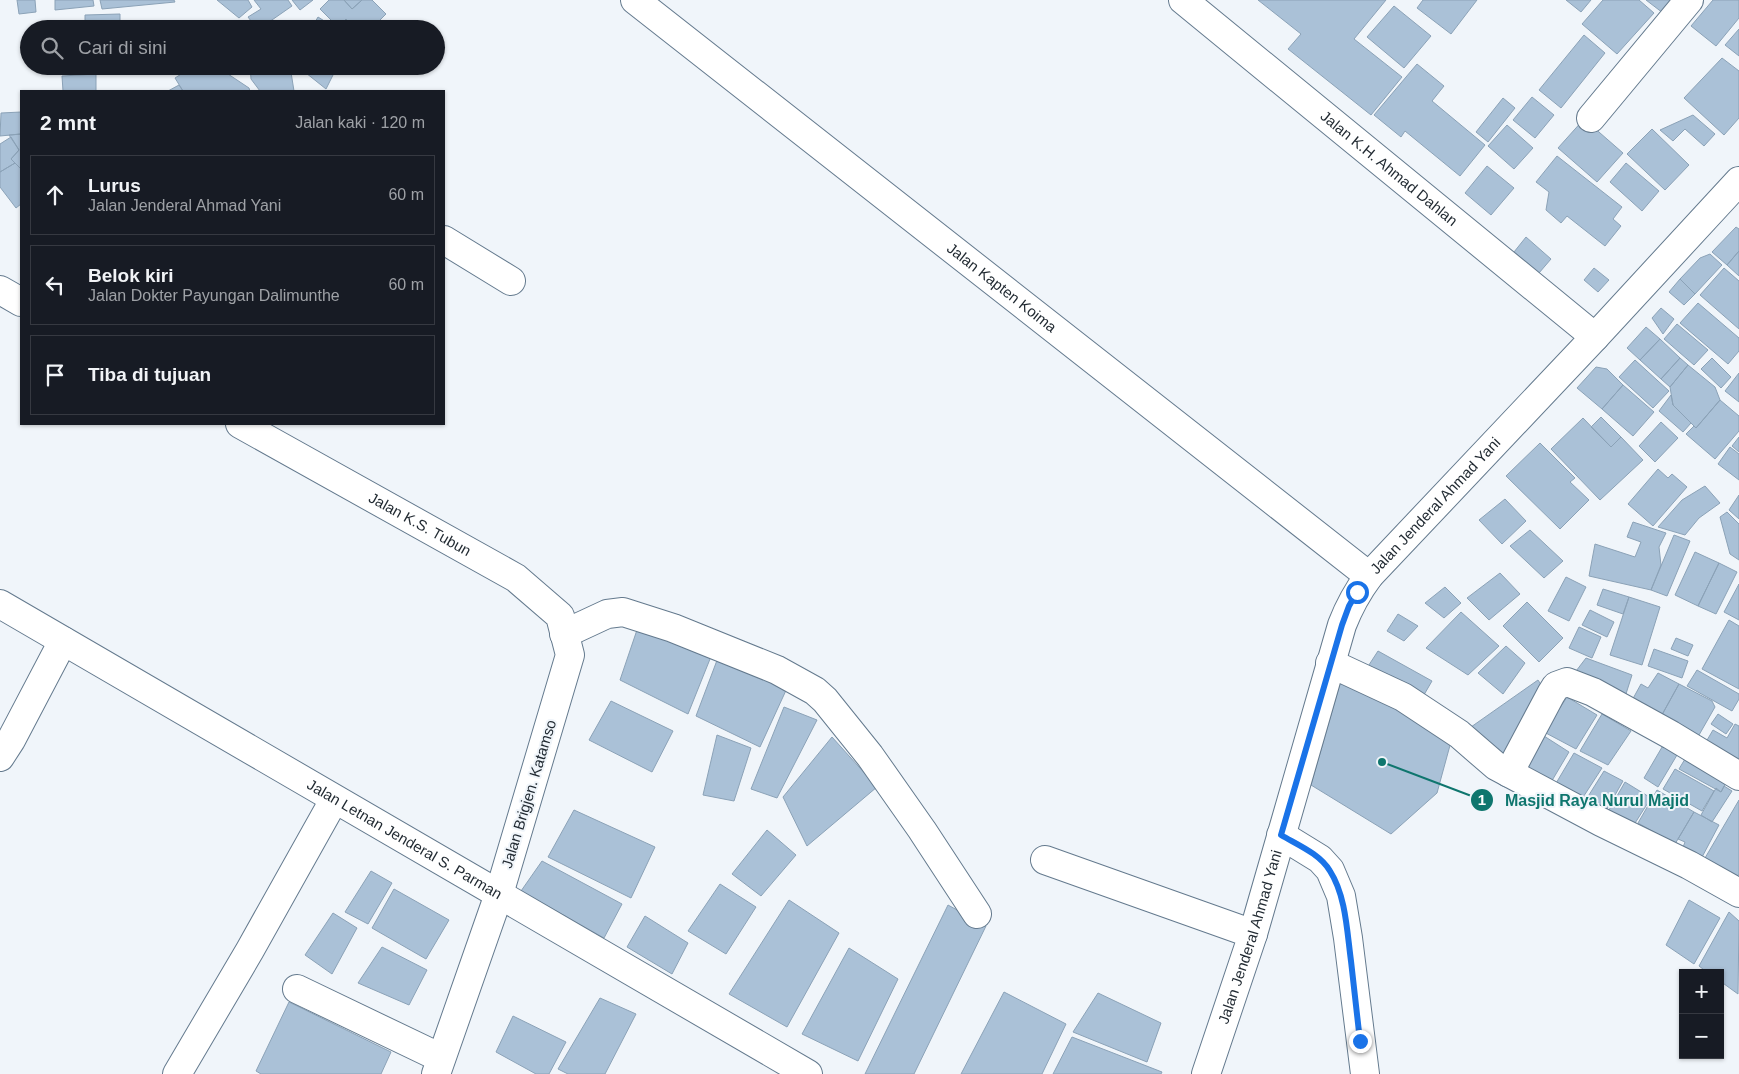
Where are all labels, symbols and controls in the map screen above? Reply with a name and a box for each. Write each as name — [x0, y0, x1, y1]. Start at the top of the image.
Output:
search box — [20, 20, 445, 75]
icon: search — [38, 34, 66, 62]
text: Cari di sini — [78, 37, 167, 58]
street label: Jalan K.H. Ahmad Dahlan — [1317, 107, 1461, 229]
text: 2 mnt — [40, 111, 96, 134]
text: Jalan kaki · 120 m — [295, 114, 425, 131]
text: Lurus — [88, 175, 141, 196]
icon: ahead — [41, 181, 69, 209]
text: 60 m — [388, 186, 424, 203]
text: Jalan Jenderal Ahmad Yani — [88, 197, 281, 214]
street label: Jalan Kapten Koima — [944, 239, 1061, 336]
text: Belok kiri — [88, 265, 174, 286]
icon: left — [41, 271, 69, 299]
text: 60 m — [388, 276, 424, 293]
text: Jalan Dokter Payungan Dalimunthe — [88, 287, 340, 304]
icon: arrive — [41, 361, 69, 389]
text: Tiba di tujuan — [88, 364, 211, 385]
street label: Jalan Jenderal Ahmad Yani — [1367, 434, 1504, 577]
street label: Jalan K.S. Tubun — [366, 489, 474, 559]
route start — [1346, 581, 1369, 604]
street label: Jalan Brigjen. Katamso — [498, 718, 559, 870]
street label: Jalan Letnan Jenderal S. Parman — [304, 776, 505, 902]
callout: Masjid Raya Nurul Majid — [1470, 785, 1699, 816]
text: 1 — [1478, 791, 1486, 808]
text: Masjid Raya Nurul Majid — [1505, 792, 1689, 809]
street label: Jalan Jenderal Ahmad Yani — [1214, 848, 1285, 1026]
map controls — [1679, 969, 1724, 1059]
button: + — [1679, 969, 1724, 1014]
button: − — [1679, 1014, 1724, 1059]
route end — [1349, 1030, 1372, 1053]

